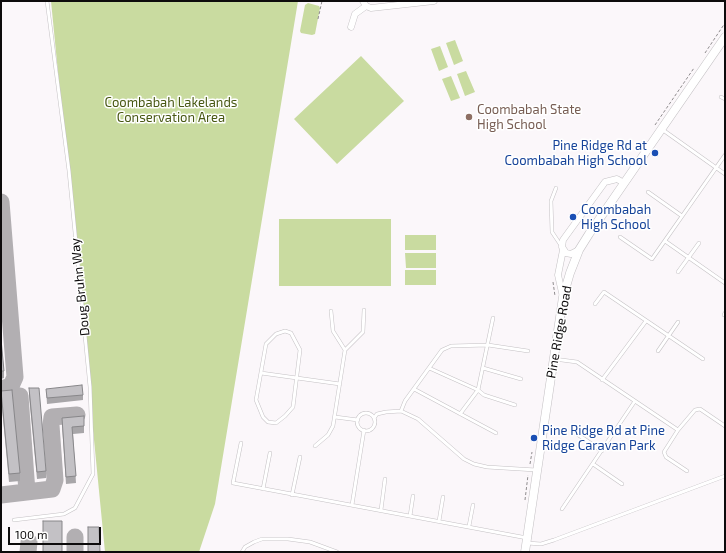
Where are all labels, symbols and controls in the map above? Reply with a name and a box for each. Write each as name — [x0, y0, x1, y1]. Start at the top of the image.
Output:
park label: Coombabah Lakelands Conservation Area — [105, 95, 237, 126]
place label: Coombabah State High School — [477, 102, 581, 133]
marker: Coombabah State High School — [464, 112, 474, 122]
place label: Pine Ridge Rd at Coombabah High School — [504, 138, 647, 169]
marker: Pine Ridge Rd at Coombabah High School — [650, 148, 660, 158]
place label: Coombabah High School — [581, 202, 651, 233]
marker: Coombabah High School — [568, 212, 578, 222]
street label: Doug Bruhn Way — [67, 237, 93, 337]
street label: Pine Ridge Road — [543, 284, 575, 380]
place label: Pine Ridge Rd at Pine Ridge Caravan Park — [542, 423, 665, 454]
marker: Pine Ridge Rd at Pine Ridge Caravan Park — [529, 433, 539, 443]
scale bar — [10, 519, 103, 545]
text: 100 m — [15, 527, 47, 541]

